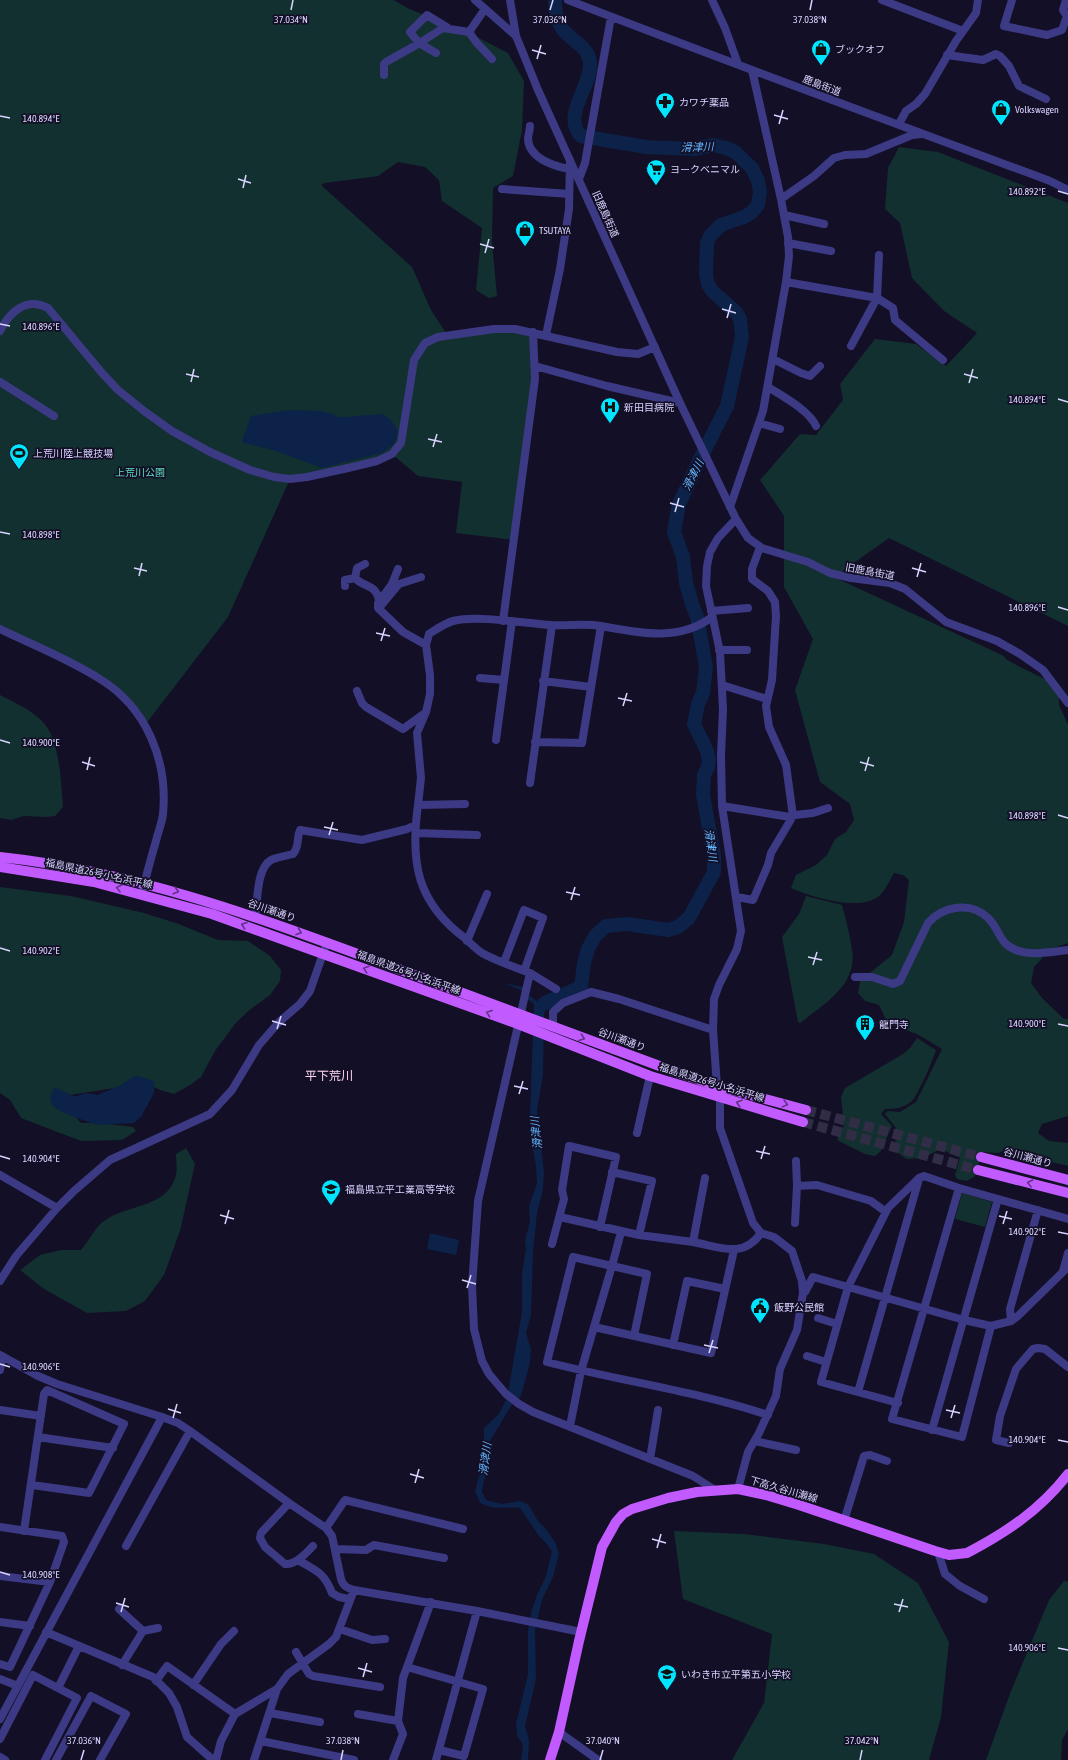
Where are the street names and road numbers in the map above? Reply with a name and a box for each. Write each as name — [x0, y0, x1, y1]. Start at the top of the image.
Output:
street label: 鹿島街道 — [801, 73, 842, 98]
street label: 旧鹿島街道 — [590, 189, 621, 239]
street label: 旧鹿島街道 — [844, 561, 895, 582]
street label: 福島県道26号小名浜平線 — [44, 857, 154, 890]
street label: 谷川瀬通り — [246, 897, 297, 924]
street label: 福島県道26号小名浜平線 — [356, 949, 462, 996]
street label: 谷川瀬通り — [596, 1026, 647, 1053]
street label: 福島県道26号小名浜平線 — [658, 1061, 766, 1104]
street label: 谷川瀬通り — [1002, 1146, 1053, 1169]
street label: 下高久谷川瀬線 — [749, 1475, 819, 1504]

